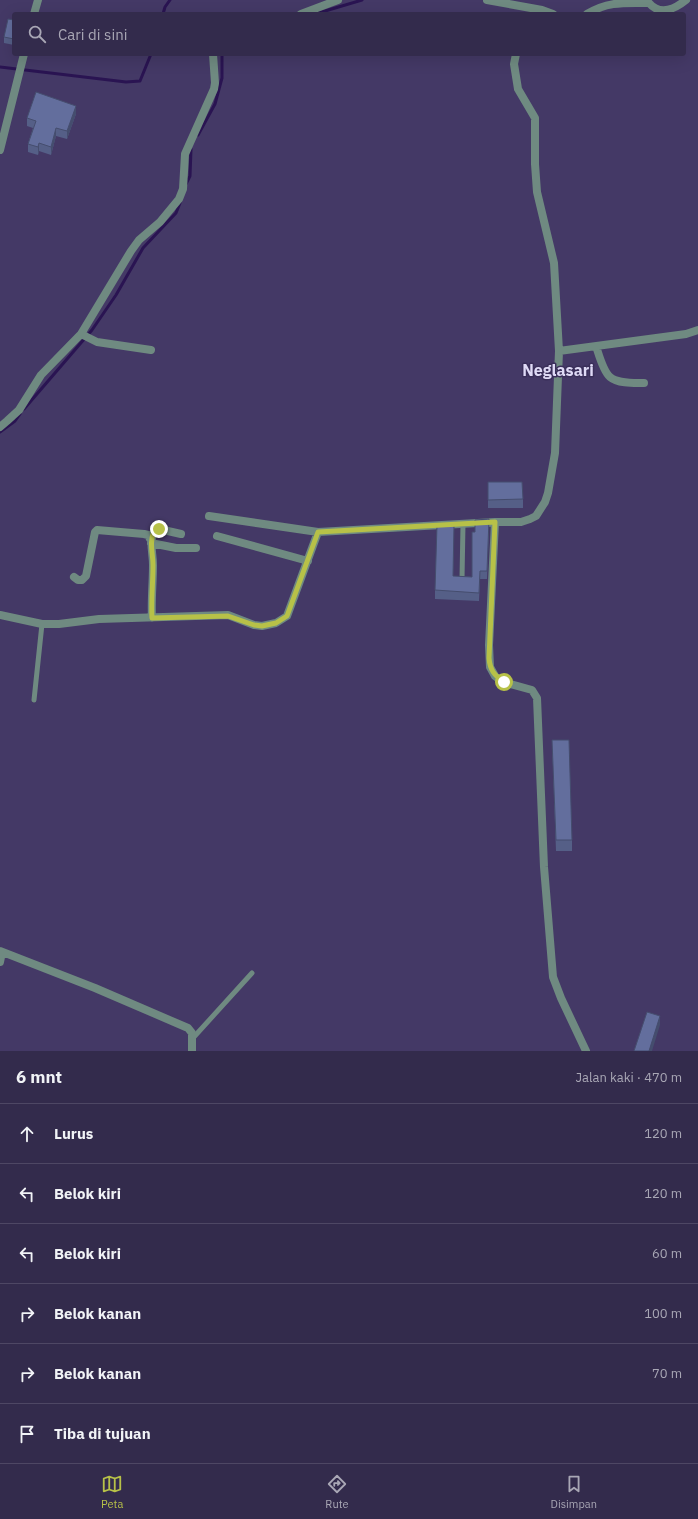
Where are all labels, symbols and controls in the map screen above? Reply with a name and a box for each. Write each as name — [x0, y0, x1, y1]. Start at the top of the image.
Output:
search box — [12, 12, 686, 56]
icon: search — [26, 23, 48, 45]
text: Cari di sini — [58, 25, 127, 44]
district label: Neglasari — [522, 360, 594, 380]
route end — [150, 520, 168, 538]
route start — [495, 673, 513, 691]
text: 6 mnt — [16, 1066, 62, 1088]
text: Jalan kaki · 470 m — [575, 1069, 682, 1086]
icon: ahead — [16, 1123, 38, 1145]
text: Lurus — [54, 1124, 93, 1143]
text: 120 m — [644, 1125, 682, 1142]
icon: left — [16, 1183, 38, 1205]
text: Belok kiri — [54, 1184, 121, 1203]
text: 120 m — [644, 1185, 682, 1202]
icon: left — [16, 1243, 38, 1265]
text: Belok kiri — [54, 1244, 121, 1263]
text: 60 m — [652, 1245, 682, 1262]
icon: right — [16, 1303, 38, 1325]
text: Belok kanan — [54, 1304, 141, 1323]
text: 100 m — [644, 1305, 682, 1322]
icon: right — [16, 1363, 38, 1385]
text: Belok kanan — [54, 1364, 141, 1383]
text: 70 m — [652, 1365, 682, 1382]
icon: arrive — [16, 1423, 38, 1445]
text: Tiba di tujuan — [54, 1424, 151, 1443]
tab: Peta — [101, 1473, 123, 1511]
tab: Rute — [325, 1473, 349, 1511]
tab: Disimpan — [551, 1473, 597, 1511]

